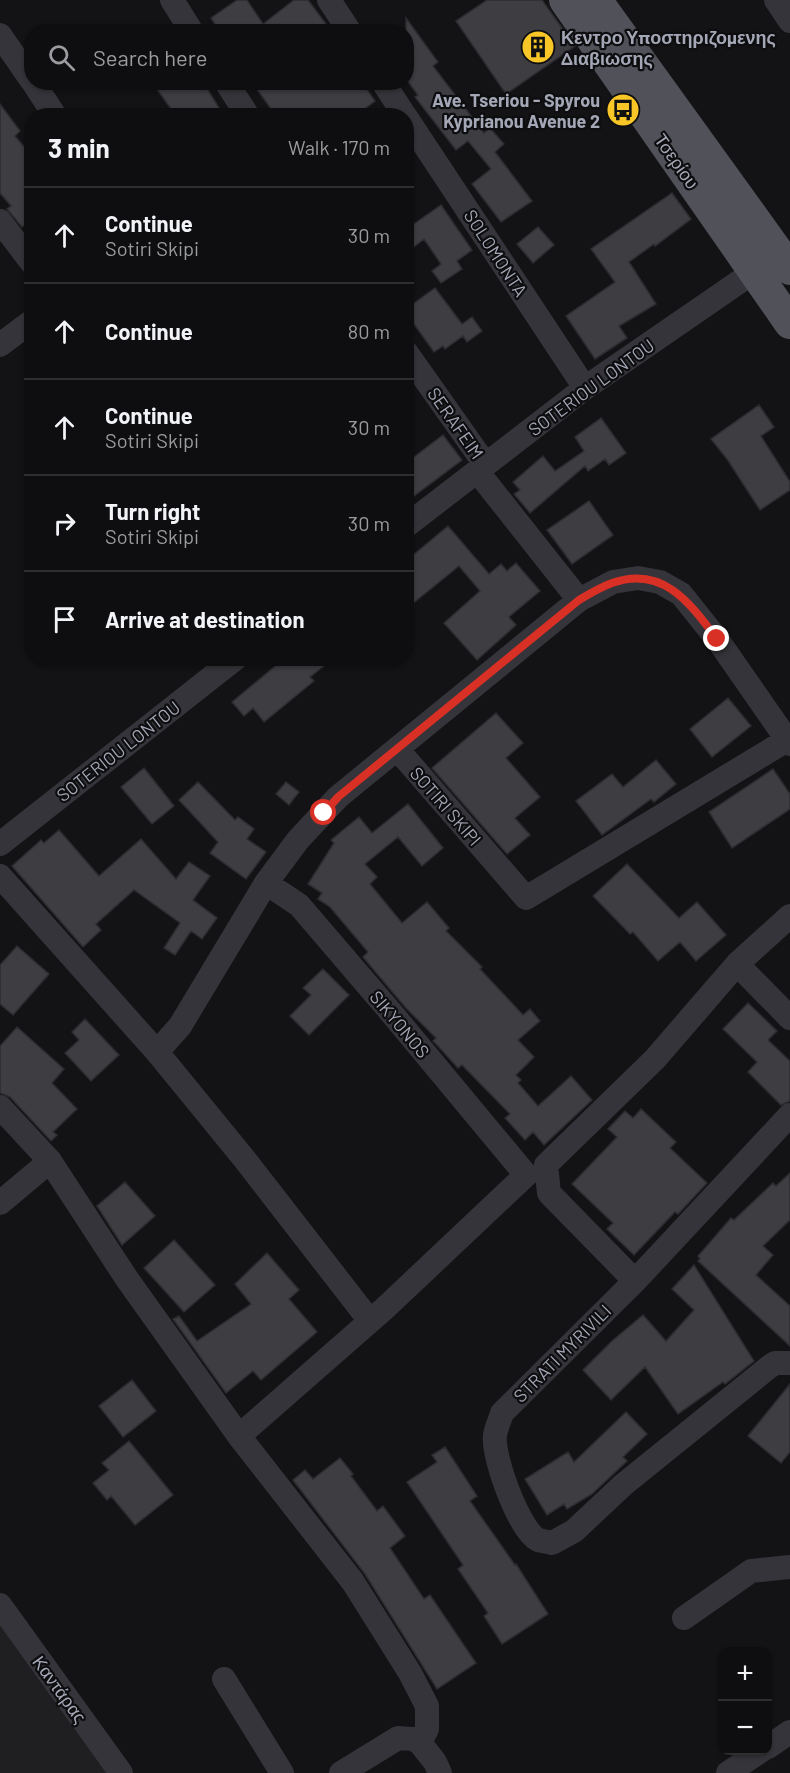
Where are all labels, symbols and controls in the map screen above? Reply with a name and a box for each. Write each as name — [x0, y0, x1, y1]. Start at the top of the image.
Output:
search box — [24, 24, 414, 90]
place label: Κεντρο Υποστηριζομενης Διαβιωσης — [561, 26, 776, 69]
building icon: Κεντρο Υποστηριζομενης Διαβιωσης — [520, 29, 556, 65]
icon: search — [45, 41, 78, 74]
text: Search here — [93, 44, 207, 70]
place label: Ave. Tseriou - Spyrou Kyprianou Avenue 2 — [432, 89, 600, 132]
bus stop icon: Ave. Tseriou - Spyrou Kyprianou Avenue 2 — [605, 92, 641, 128]
street label: Τσερίου — [650, 129, 704, 193]
text: 3 min — [48, 132, 110, 163]
text: Walk · 170 m — [288, 135, 390, 159]
street label: SOLOMONTA — [460, 205, 532, 301]
text: Continue — [105, 210, 193, 236]
icon: ahead — [48, 219, 81, 252]
text: 30 m — [348, 223, 390, 247]
text: Sotiri Skipi — [105, 236, 199, 260]
icon: ahead — [48, 315, 81, 348]
text: Continue — [105, 318, 193, 344]
text: 80 m — [348, 319, 390, 343]
street label: SOTERIOU LONTOU — [524, 334, 658, 440]
street label: SERAFEIM — [423, 383, 489, 463]
text: Continue — [105, 402, 193, 428]
icon: ahead — [48, 411, 81, 444]
text: 30 m — [348, 415, 390, 439]
text: Sotiri Skipi — [105, 428, 199, 452]
text: Turn right — [105, 498, 200, 524]
icon: right — [48, 507, 81, 540]
text: 30 m — [348, 511, 390, 535]
text: Sotiri Skipi — [105, 524, 199, 548]
icon: arrive — [48, 603, 81, 636]
text: Arrive at destination — [105, 606, 304, 632]
route end — [703, 625, 729, 651]
street label: SOTERIOU LONTOU — [52, 696, 184, 806]
street label: SOTIRI SKIPI — [406, 762, 486, 850]
route start — [310, 799, 336, 825]
street label: SIKYONOS — [366, 986, 434, 1062]
street label: STRATI MYRIVILI — [509, 1300, 615, 1406]
map controls — [718, 1647, 772, 1755]
button: + — [718, 1647, 772, 1701]
street label: Καντάρας — [28, 1651, 92, 1727]
button: − — [718, 1701, 772, 1755]

